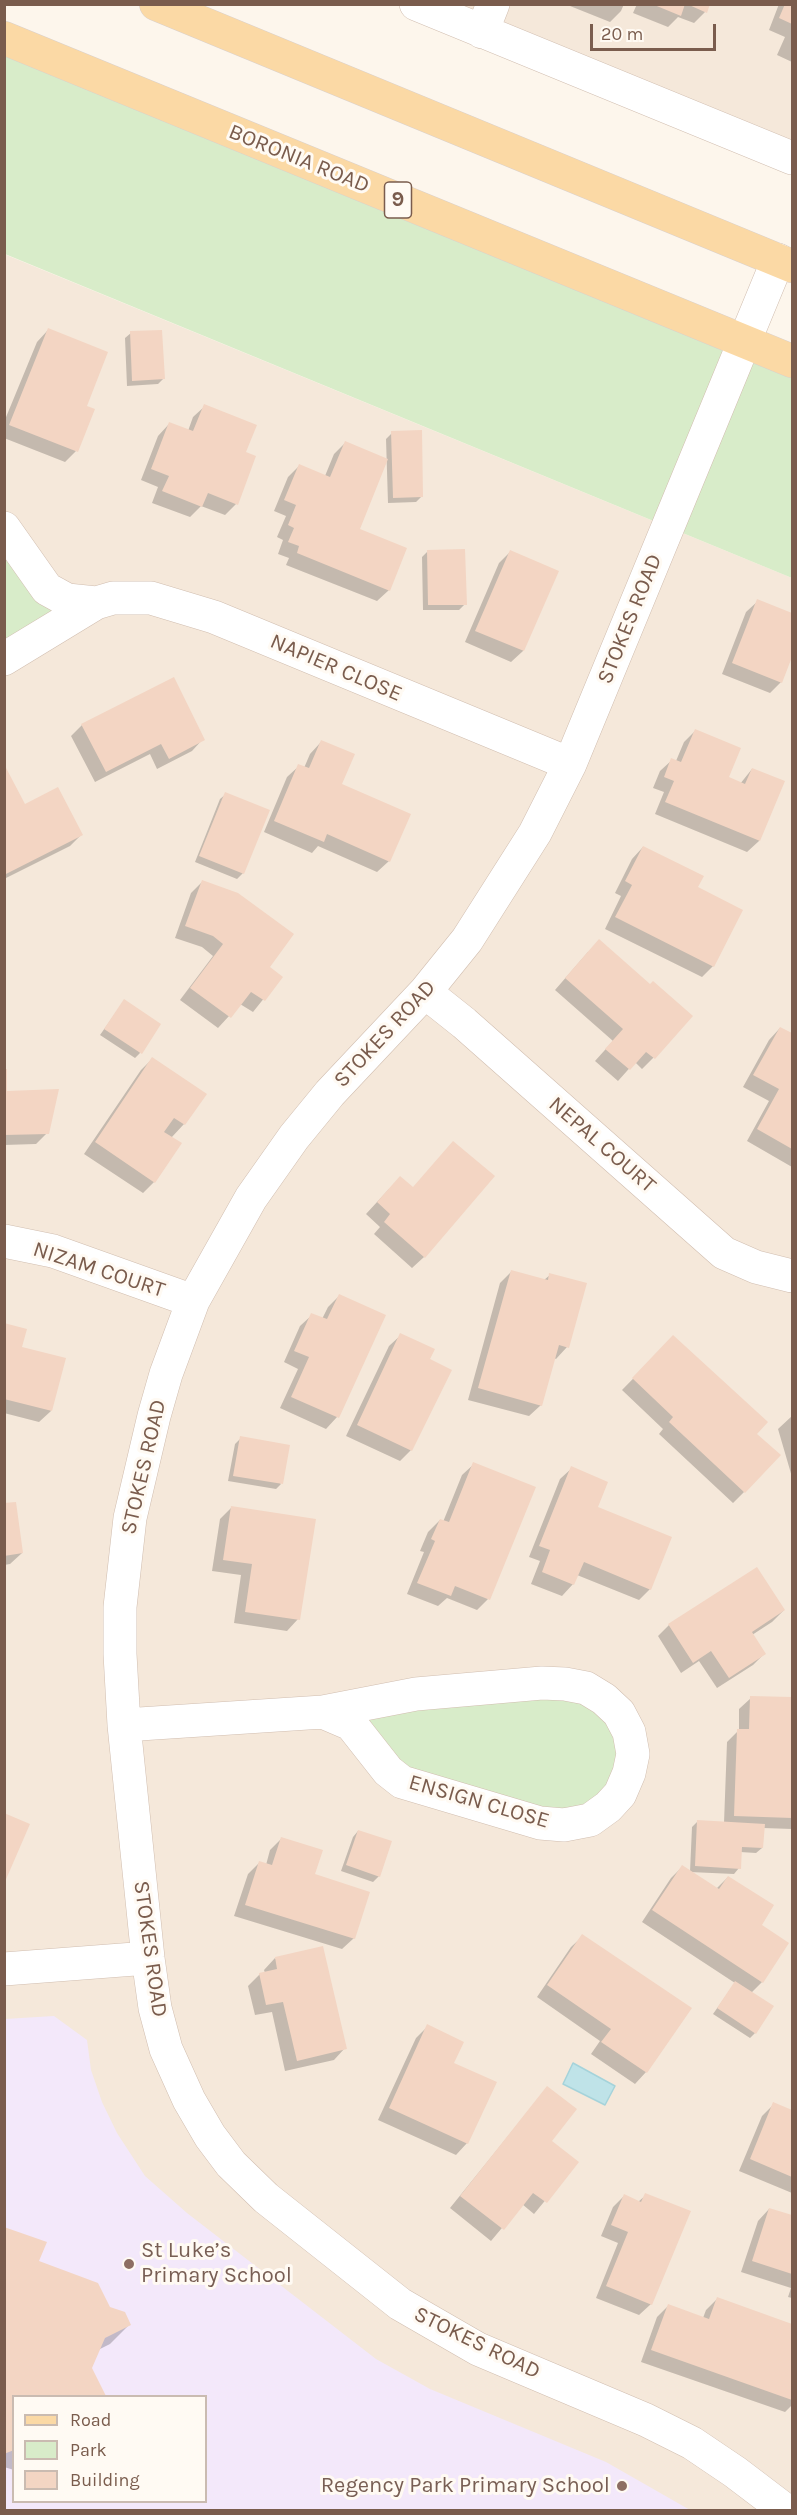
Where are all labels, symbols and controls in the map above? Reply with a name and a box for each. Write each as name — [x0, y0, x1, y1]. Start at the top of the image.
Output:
scale bar — [593, 12, 719, 50]
text: 20 m — [601, 23, 643, 45]
street label: BORONIA ROAD — [225, 119, 373, 199]
road number: 9 — [384, 182, 412, 218]
street label: STOKES ROAD — [592, 550, 668, 688]
street label: NAPIER CLOSE — [266, 628, 406, 708]
street label: STOKES ROAD — [328, 975, 442, 1093]
street label: NEPAL COURT — [543, 1091, 661, 1199]
street label: NIZAM COURT — [30, 1236, 168, 1304]
street label: STOKES ROAD — [116, 1397, 172, 1537]
street label: ENSIGN CLOSE — [406, 1769, 552, 1835]
street label: STOKES ROAD — [127, 1879, 173, 2019]
place label: St Luke’s Primary School — [141, 2238, 292, 2290]
marker: St Luke’s Primary School — [122, 2257, 136, 2271]
street label: STOKES ROAD — [409, 2301, 545, 2385]
legend — [12, 2395, 207, 2503]
text: Road — [70, 2409, 111, 2431]
text: Park — [70, 2439, 107, 2461]
text: Building — [70, 2469, 140, 2491]
place label: Regency Park Primary School — [321, 2473, 610, 2499]
marker: Regency Park Primary School — [615, 2479, 629, 2493]

